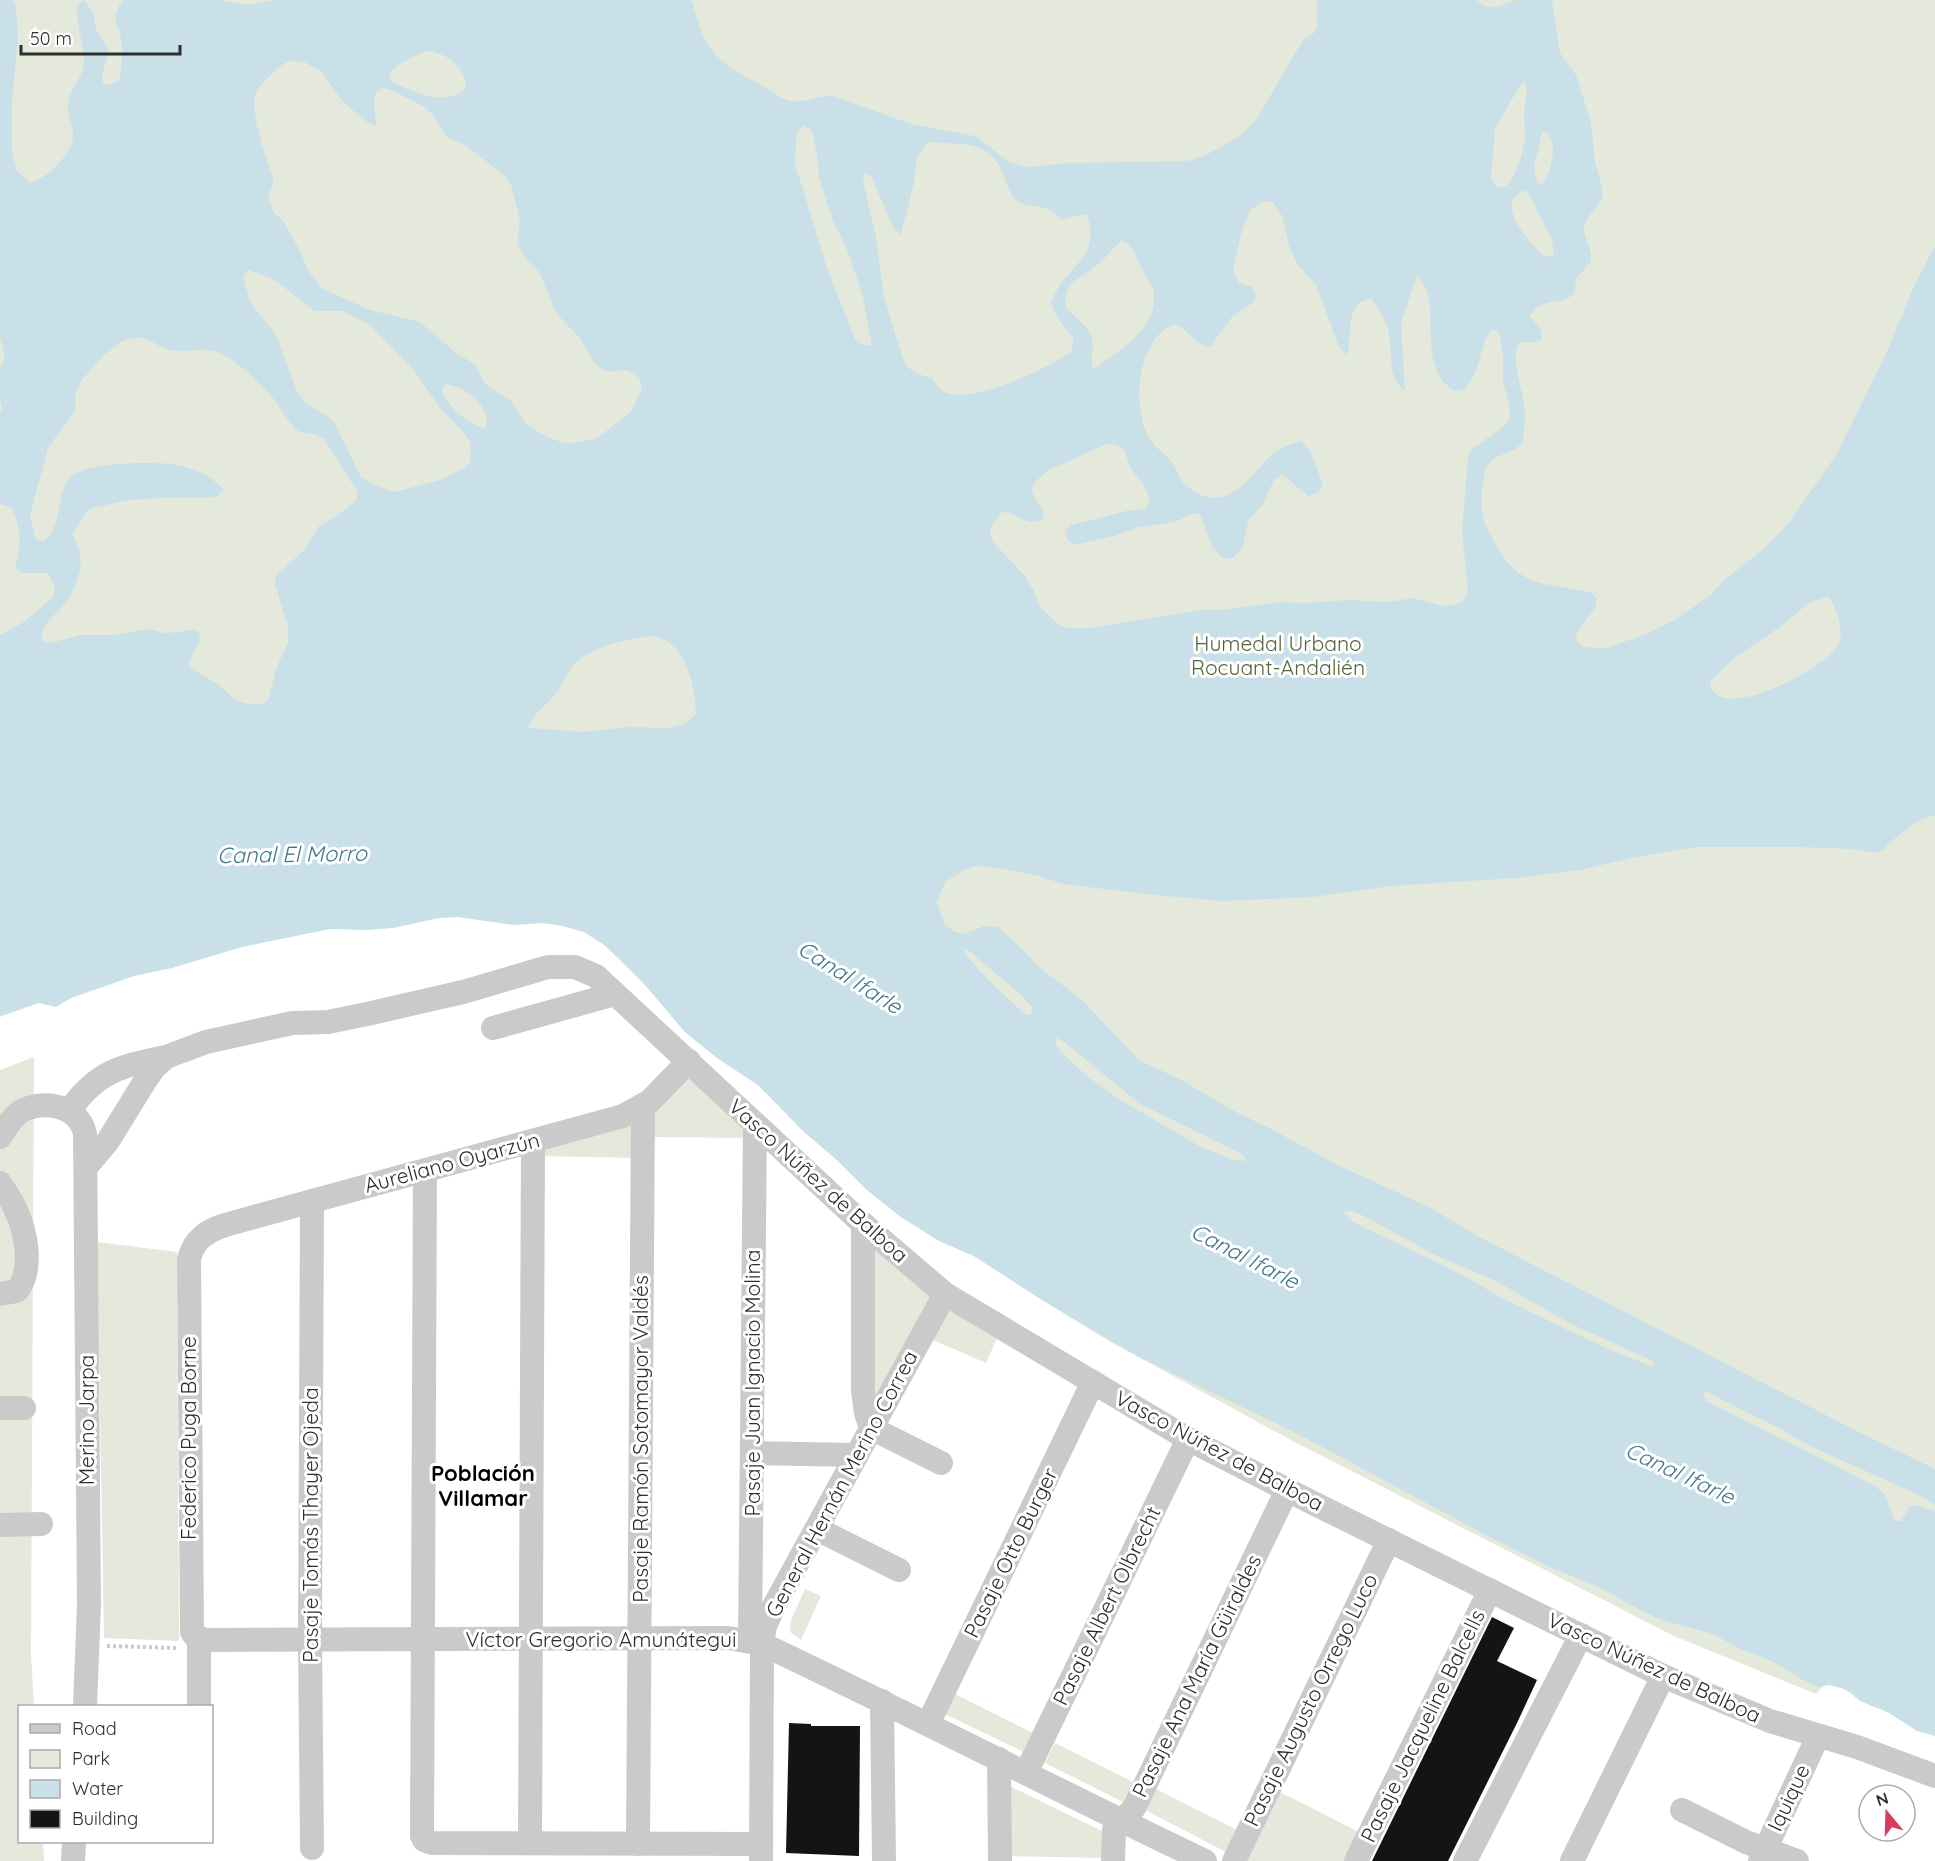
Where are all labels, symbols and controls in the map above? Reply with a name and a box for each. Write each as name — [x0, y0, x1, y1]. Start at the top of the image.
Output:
scale bar — [21, 18, 180, 56]
text: 50 m — [30, 27, 72, 50]
park label: Humedal Urbano Rocuant-Andalién — [1191, 630, 1365, 680]
water label: Canal El Morro — [217, 839, 369, 869]
water label: Canal Ifarle — [793, 934, 908, 1021]
street label: Vasco Núñez de Balboa — [724, 1093, 914, 1268]
street label: Aureliano Oyarzún — [361, 1126, 542, 1198]
water label: Canal Ifarle — [1186, 1217, 1305, 1296]
street label: Pasaje Juan Ignacio Molina — [739, 1250, 765, 1516]
street label: Pasaje Ramón Sotomayor Valdés — [627, 1275, 653, 1603]
street label: Federico Puga Borne — [175, 1336, 201, 1540]
street label: General Hernán Merino Correa — [760, 1346, 923, 1621]
street label: Merino Jarpa — [73, 1355, 99, 1485]
street label: Vasco Núñez de Balboa — [1111, 1384, 1328, 1516]
street label: Pasaje Tomás Thayer Ojeda — [297, 1387, 323, 1663]
water label: Canal Ifarle — [1621, 1436, 1740, 1511]
district label: Población Villamar — [431, 1459, 535, 1512]
street label: Pasaje Otto Burger — [958, 1463, 1063, 1642]
street label: Pasaje Albert Olbrecht — [1047, 1502, 1166, 1709]
street label: Pasaje Ana María Güiraldes — [1126, 1550, 1266, 1801]
street label: Pasaje Augusto Orrego Luco — [1238, 1569, 1383, 1830]
street label: Pasaje Jacqueline Balcells — [1354, 1605, 1490, 1846]
street label: Vasco Núñez de Balboa — [1544, 1606, 1765, 1728]
street label: Víctor Gregorio Amunátegui — [466, 1626, 736, 1652]
legend — [18, 1705, 213, 1843]
text: Road — [72, 1717, 117, 1740]
text: Park — [72, 1747, 110, 1770]
street label: Iquique — [1761, 1760, 1815, 1835]
text: Water — [72, 1777, 123, 1800]
north arrow — [1857, 1783, 1917, 1843]
text: N — [1873, 1787, 1891, 1810]
text: Building — [72, 1807, 138, 1830]

